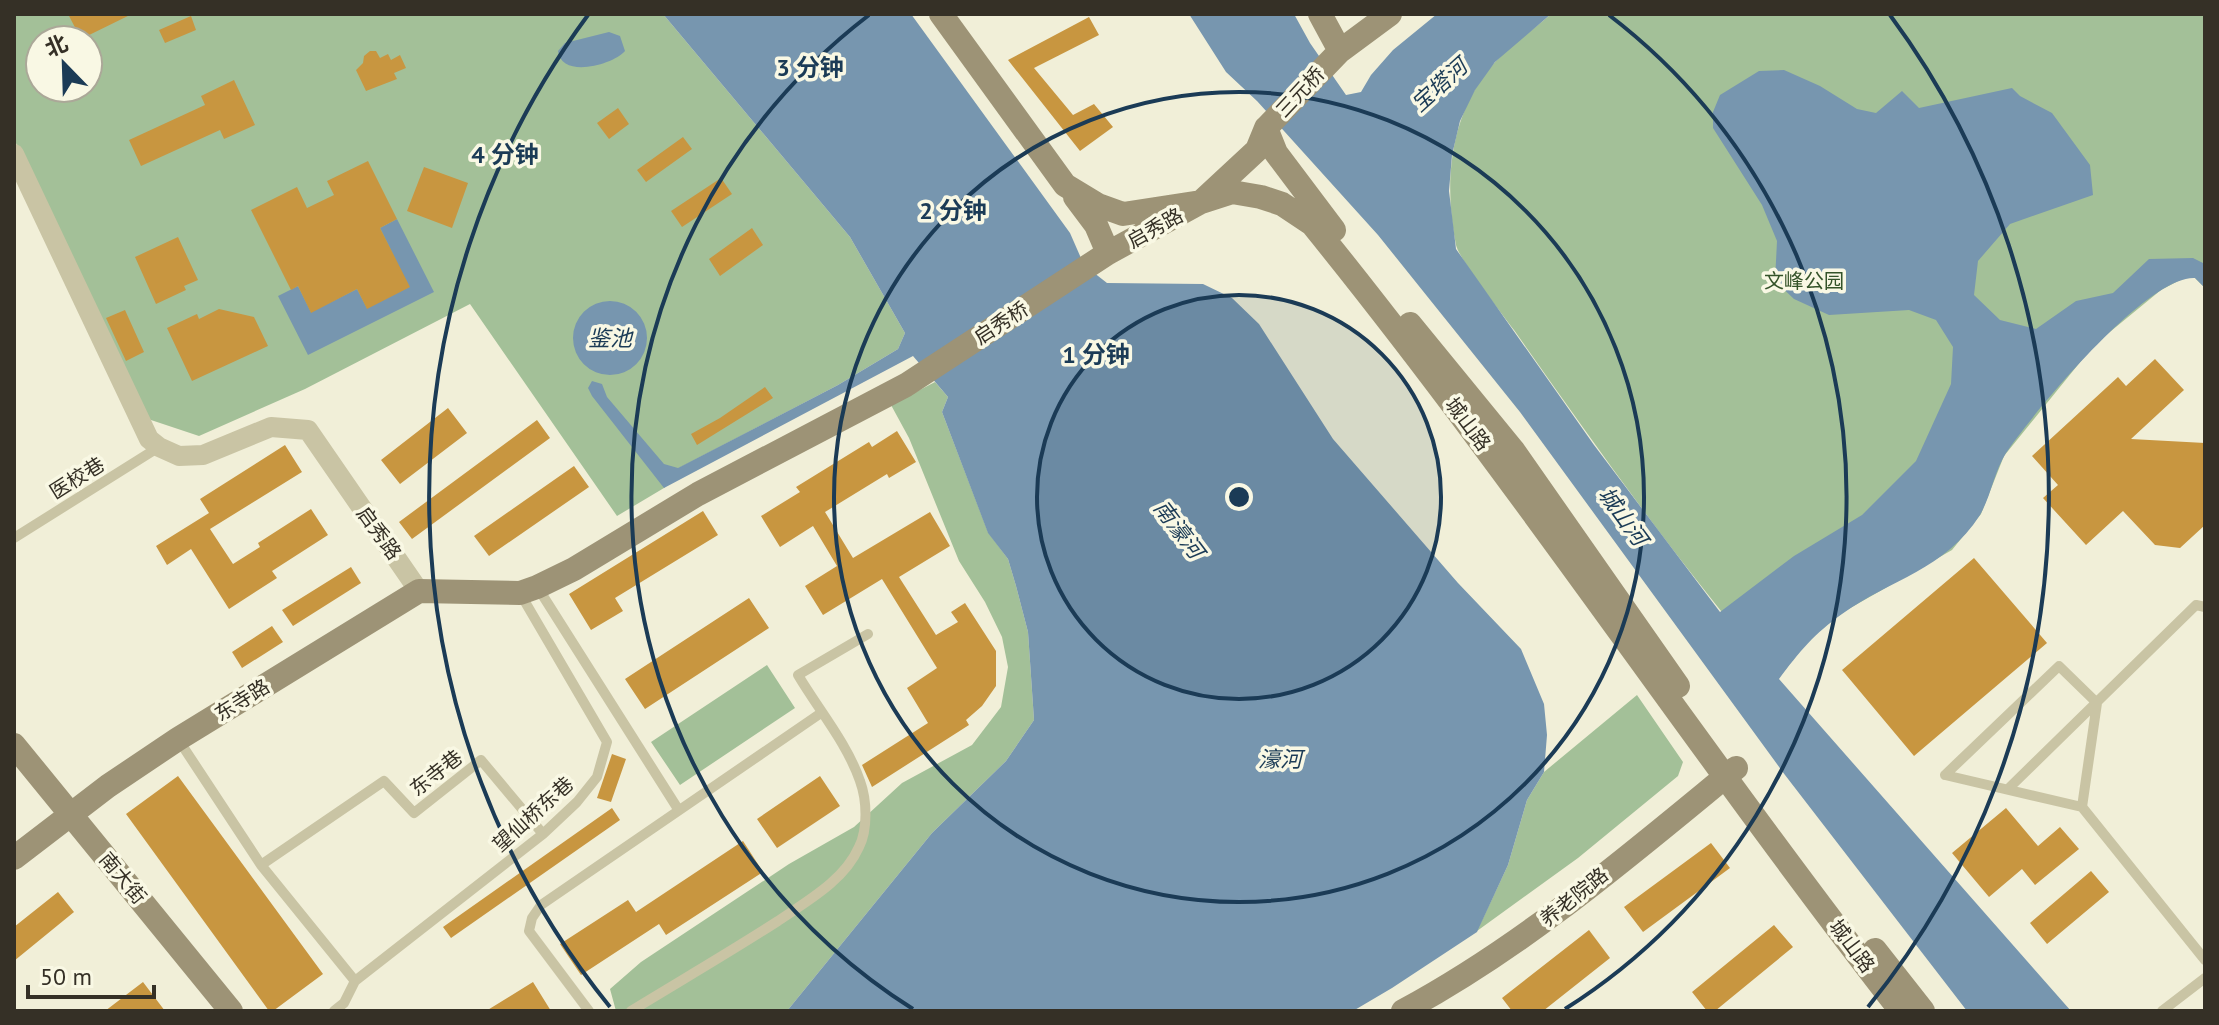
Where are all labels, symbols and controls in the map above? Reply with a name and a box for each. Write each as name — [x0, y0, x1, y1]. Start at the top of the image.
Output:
north arrow — [24, 24, 104, 104]
text: 北 — [41, 28, 72, 63]
water label: 宝塔河 — [1405, 50, 1476, 117]
text: 3 分钟 — [776, 52, 844, 83]
street label: 三元桥 — [1270, 61, 1330, 123]
text: 4 分钟 — [471, 139, 539, 170]
text: 2 分钟 — [919, 195, 987, 226]
street label: 启秀路 — [1122, 202, 1188, 254]
park label: 文峰公园 — [1764, 268, 1844, 294]
street label: 启秀桥 — [969, 296, 1033, 350]
water label: 鉴池 — [588, 324, 634, 352]
text: 1 分钟 — [1062, 339, 1130, 370]
street label: 城山路 — [1440, 392, 1496, 456]
street label: 医校巷 — [45, 451, 109, 505]
water label: 城山河 — [1592, 481, 1656, 554]
centre of rings — [1225, 483, 1253, 511]
water label: 南濠河 — [1148, 494, 1212, 567]
street label: 启秀路 — [351, 501, 407, 565]
street label: 东寺路 — [210, 673, 274, 727]
street label: 东寺巷 — [404, 744, 468, 802]
water label: 濠河 — [1258, 745, 1306, 773]
street label: 望仙桥东巷 — [487, 771, 579, 857]
street label: 南大街 — [94, 847, 152, 909]
street label: 养老院路 — [1535, 862, 1613, 932]
street label: 城山路 — [1824, 914, 1880, 978]
scale bar — [28, 949, 154, 999]
text: 50 m — [40, 961, 92, 992]

